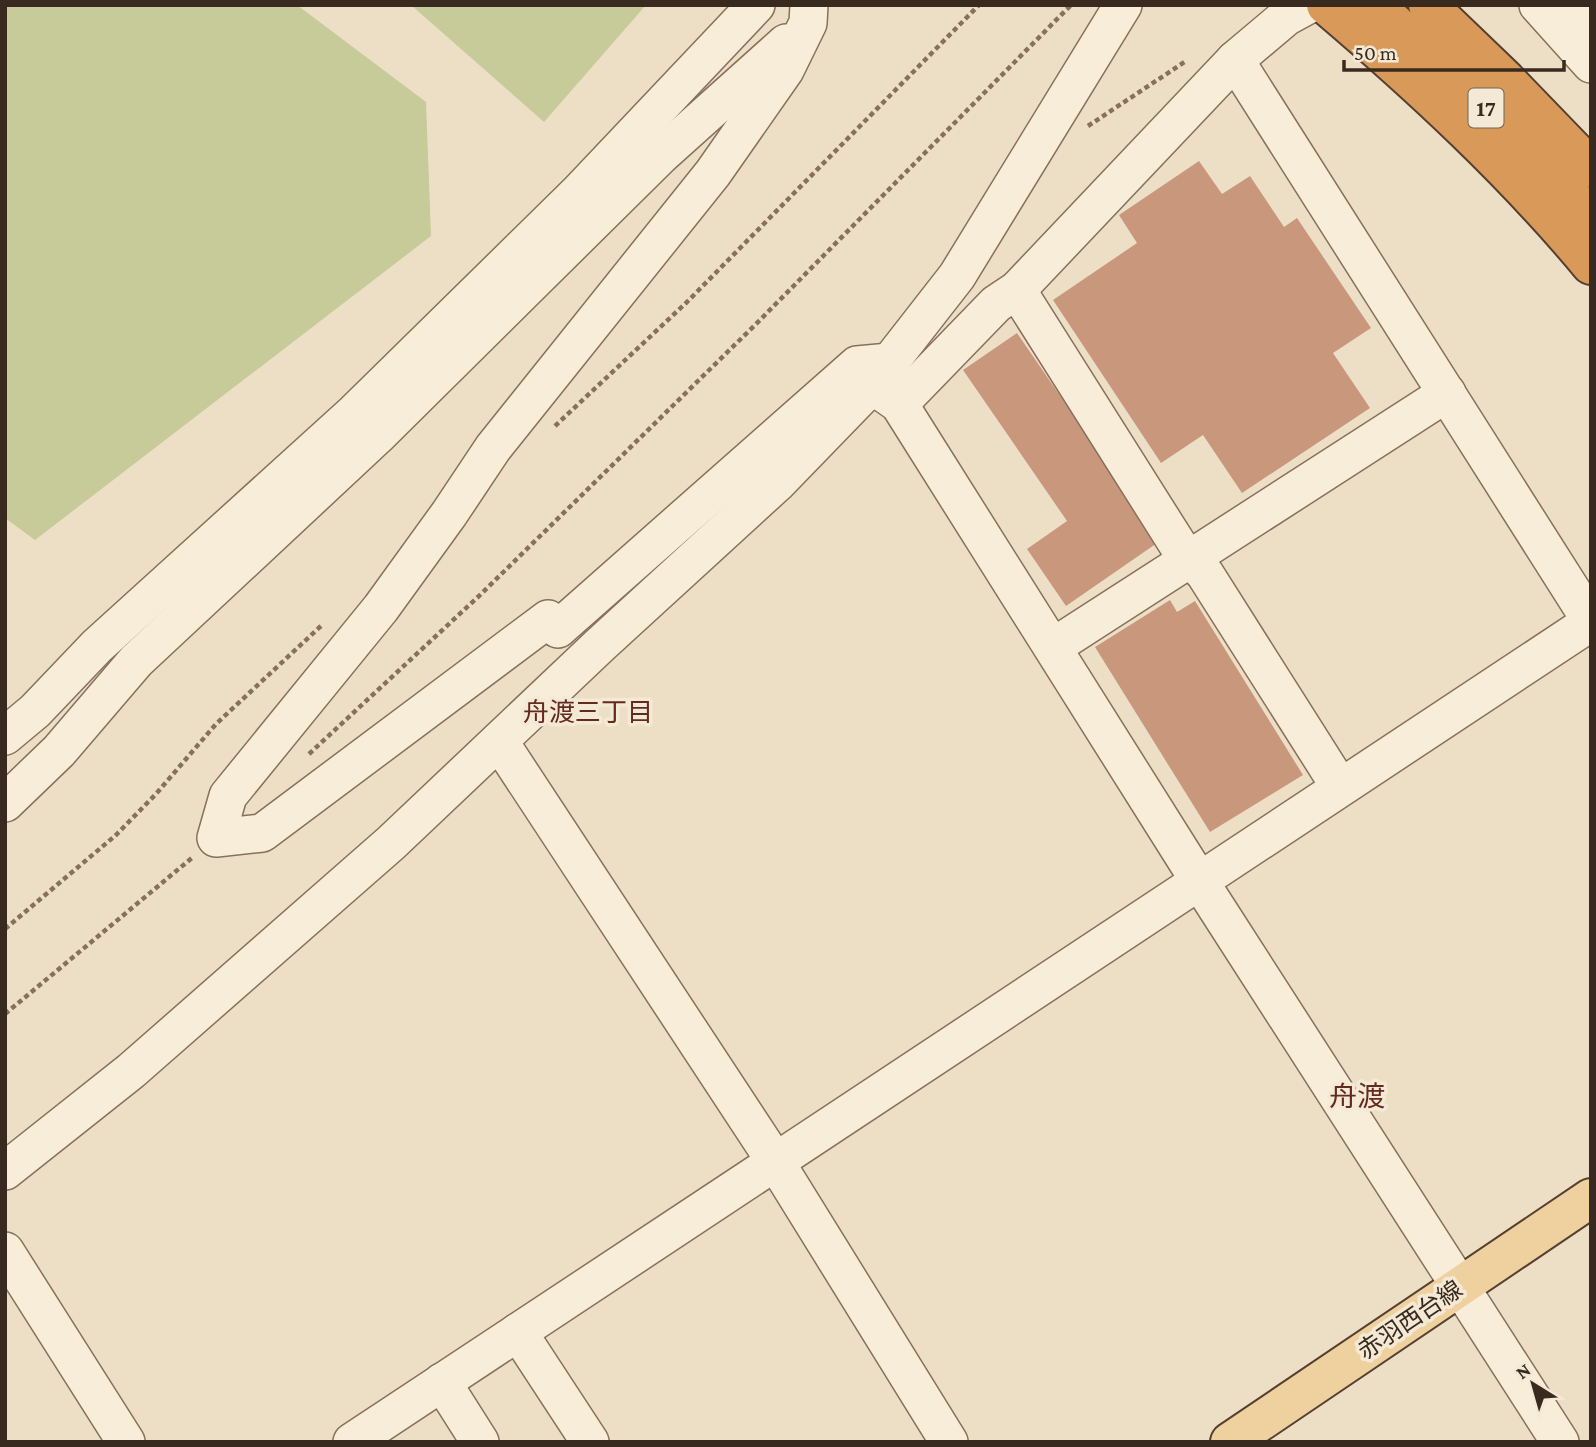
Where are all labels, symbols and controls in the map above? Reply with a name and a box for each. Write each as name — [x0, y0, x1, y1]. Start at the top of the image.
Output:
scale bar — [1344, 28, 1564, 72]
text: 50 m — [1354, 41, 1397, 65]
road number: 17 — [1468, 88, 1504, 128]
district label: 舟渡三丁目 — [523, 698, 653, 727]
district label: 舟渡 — [1329, 1081, 1385, 1112]
street label: 赤羽西台線 — [1352, 1275, 1467, 1364]
north arrow — [1498, 1349, 1568, 1419]
text: N — [1512, 1359, 1535, 1383]

